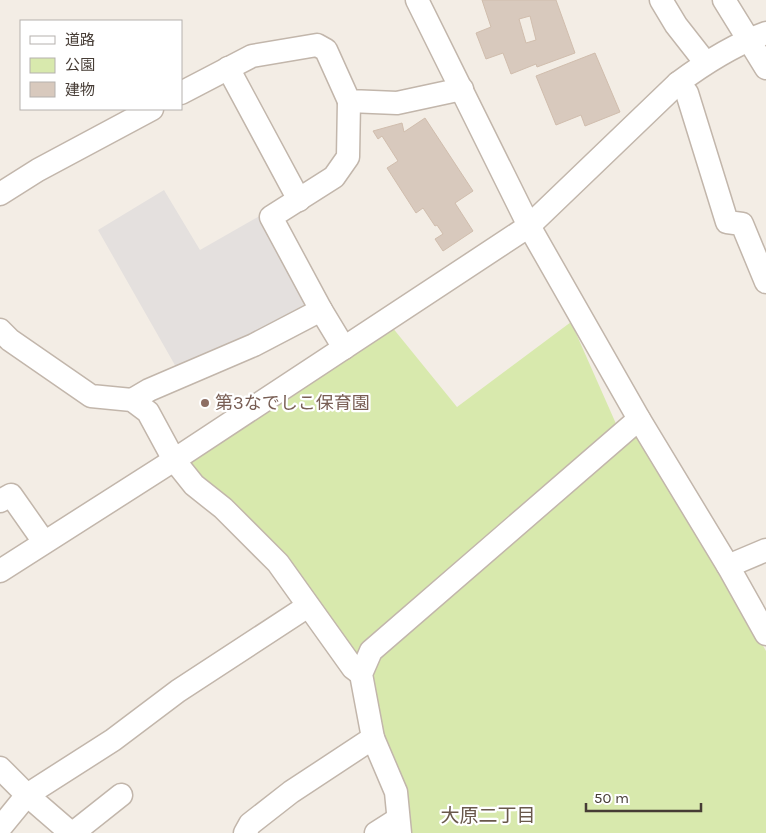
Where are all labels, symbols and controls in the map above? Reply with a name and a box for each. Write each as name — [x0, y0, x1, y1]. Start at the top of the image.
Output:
legend — [20, 20, 182, 110]
text: 道路 — [65, 31, 95, 49]
text: 公園 — [65, 56, 95, 74]
text: 建物 — [65, 81, 95, 99]
place label: 第3なでしこ保育園 — [215, 392, 370, 414]
marker: 第3なでしこ保育園 — [199, 397, 211, 409]
scale bar — [586, 780, 701, 812]
text: 50 m — [594, 789, 629, 807]
district label: 大原二丁目 — [440, 805, 536, 827]

